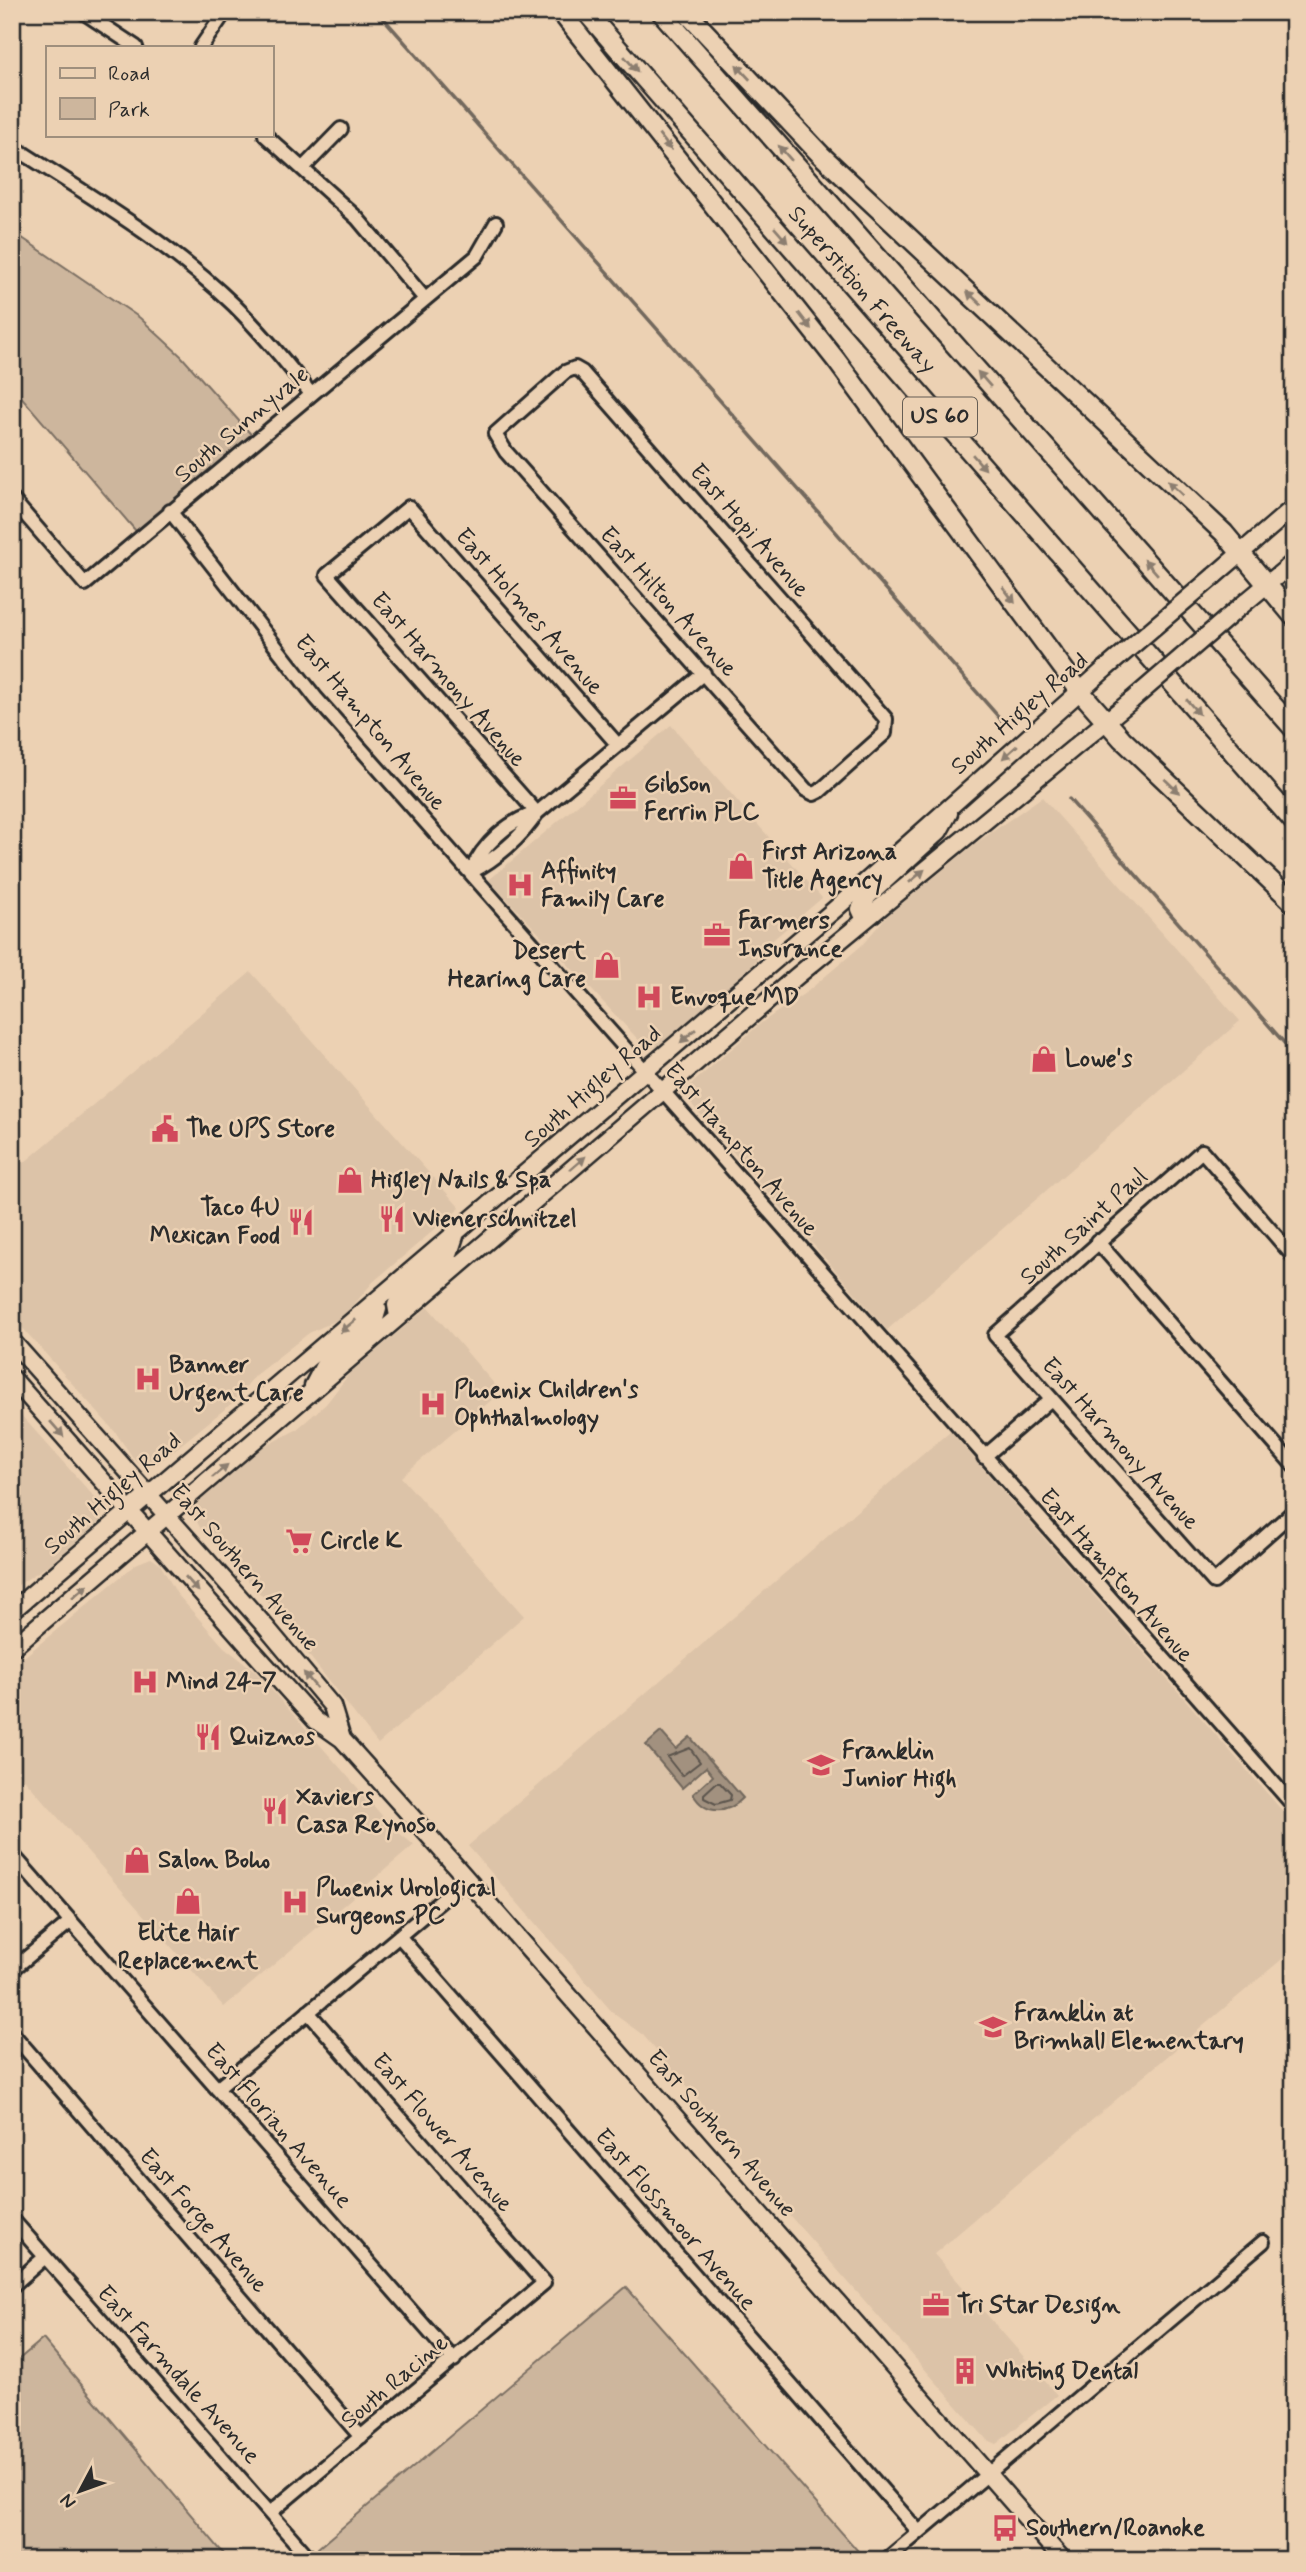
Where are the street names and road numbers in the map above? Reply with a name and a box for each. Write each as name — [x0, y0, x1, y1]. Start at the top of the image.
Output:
street label: Superstition Freeway — [781, 200, 943, 380]
street label: South Sunnyvale — [168, 360, 316, 490]
road number: US 60 — [903, 398, 977, 436]
street label: East Hopi Avenue — [682, 457, 816, 605]
street label: East Hilton Avenue — [592, 520, 744, 684]
street label: East Holmes Avenue — [448, 522, 610, 702]
street label: East Harmony Avenue — [363, 586, 533, 774]
street label: East Hampton Avenue — [287, 628, 453, 818]
street label: South Higley Road — [945, 646, 1097, 785]
street label: South Higley Road — [518, 1019, 670, 1158]
street label: East Hampton Avenue — [657, 1056, 825, 1244]
street label: South Saint Paul — [1014, 1162, 1154, 1292]
street label: East Harmony Avenue — [1034, 1351, 1206, 1537]
street label: South Higley Road — [38, 1426, 190, 1565]
street label: East Southern Avenue — [163, 1478, 325, 1658]
street label: East Hampton Avenue — [1032, 1482, 1200, 1670]
street label: East Florian Avenue — [197, 2037, 359, 2215]
street label: East Southern Avenue — [640, 2044, 802, 2224]
street label: East Flower Avenue — [364, 2047, 520, 2219]
street label: East Flossmoor Avenue — [587, 2122, 763, 2318]
street label: East Forge Avenue — [130, 2142, 274, 2301]
street label: East Farmdale Avenue — [89, 2279, 267, 2471]
street label: South Racine — [335, 2328, 455, 2436]

